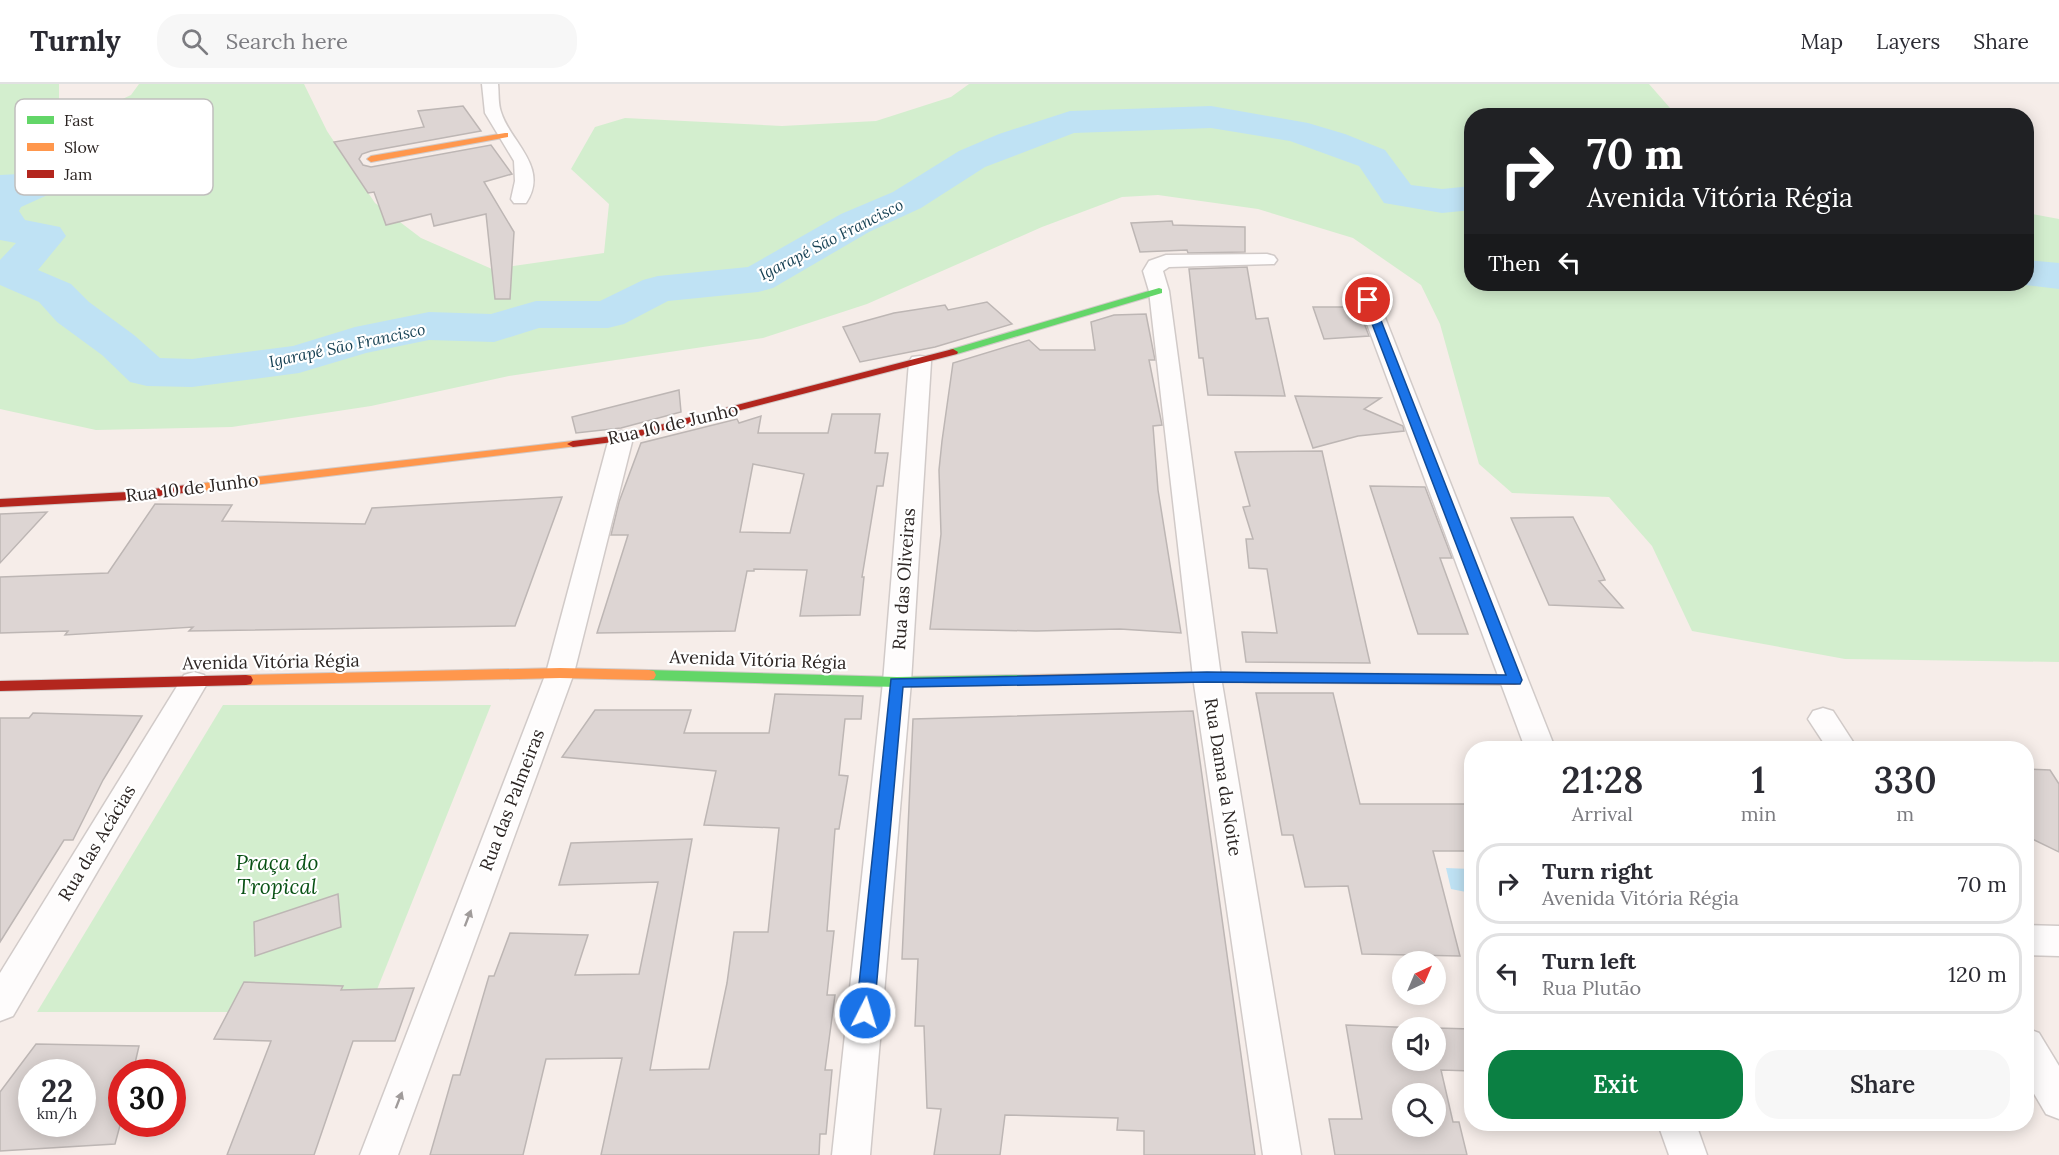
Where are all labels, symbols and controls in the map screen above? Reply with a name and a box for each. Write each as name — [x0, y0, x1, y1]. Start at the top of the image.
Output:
search box — [157, 14, 577, 68]
text: Turnly — [30, 23, 121, 59]
icon: search — [178, 25, 211, 58]
text: Search here — [226, 27, 348, 55]
text: Map — [1800, 28, 1843, 55]
text: Layers — [1876, 28, 1940, 55]
text: Share — [1973, 28, 2029, 55]
legend — [15, 99, 213, 195]
text: Fast — [64, 110, 95, 130]
text: 70 m — [1587, 127, 1683, 181]
icon: right — [1488, 132, 1566, 210]
text: Slow — [64, 137, 100, 157]
text: Jam — [63, 164, 92, 184]
text: Avenida Vitória Régia — [1587, 180, 1853, 214]
water label: Igarapé São Francisco — [755, 194, 907, 284]
icon: left — [1553, 246, 1586, 279]
text: Then — [1488, 249, 1541, 277]
pin — [1342, 274, 1393, 325]
icon: arrive — [1351, 283, 1384, 316]
water label: Igarapé São Francisco — [267, 319, 427, 371]
street label: Rua 10 de Junho — [605, 397, 741, 450]
street label: Rua 10 de Junho — [124, 468, 260, 507]
street label: Rua das Oliveiras — [887, 507, 920, 651]
street label: Avenida Vitória Régia — [668, 645, 847, 674]
street label: Avenida Vitória Régia — [181, 648, 360, 675]
street label: Rua Dama da Noite — [1200, 696, 1247, 858]
street label: Rua das Palmeiras — [474, 726, 549, 874]
text: 21:28 — [1561, 757, 1643, 803]
text: 1 — [1751, 757, 1766, 803]
text: 330 — [1874, 757, 1937, 803]
street label: Rua das Acácias — [53, 780, 140, 905]
text: Arrival — [1572, 801, 1633, 826]
text: min — [1741, 801, 1776, 826]
text: m — [1896, 801, 1914, 826]
park label: Praça do Tropical — [236, 849, 318, 900]
text: Turn right — [1542, 857, 1653, 885]
icon: right — [1491, 867, 1524, 900]
text: 70 m — [1958, 870, 2007, 898]
text: Avenida Vitória Régia — [1542, 885, 1739, 910]
one-way arrow — [463, 908, 473, 926]
text: Turn left — [1542, 947, 1636, 975]
north arrow — [1392, 951, 1446, 1005]
map controls — [1392, 951, 1446, 1137]
icon: left — [1491, 957, 1524, 990]
text: 120 m — [1948, 960, 2007, 988]
text: Rua Plutão — [1542, 975, 1641, 1000]
position arrow — [833, 981, 897, 1045]
button: sound — [1392, 1017, 1446, 1071]
button: Exit — [1488, 1050, 1743, 1119]
button: Share — [1755, 1050, 2010, 1119]
speed limit sign: 30 — [108, 1059, 186, 1137]
text: 22 — [41, 1072, 73, 1110]
button: search — [1392, 1083, 1446, 1137]
one-way arrow — [395, 1091, 404, 1109]
text: km/h — [37, 1104, 77, 1123]

